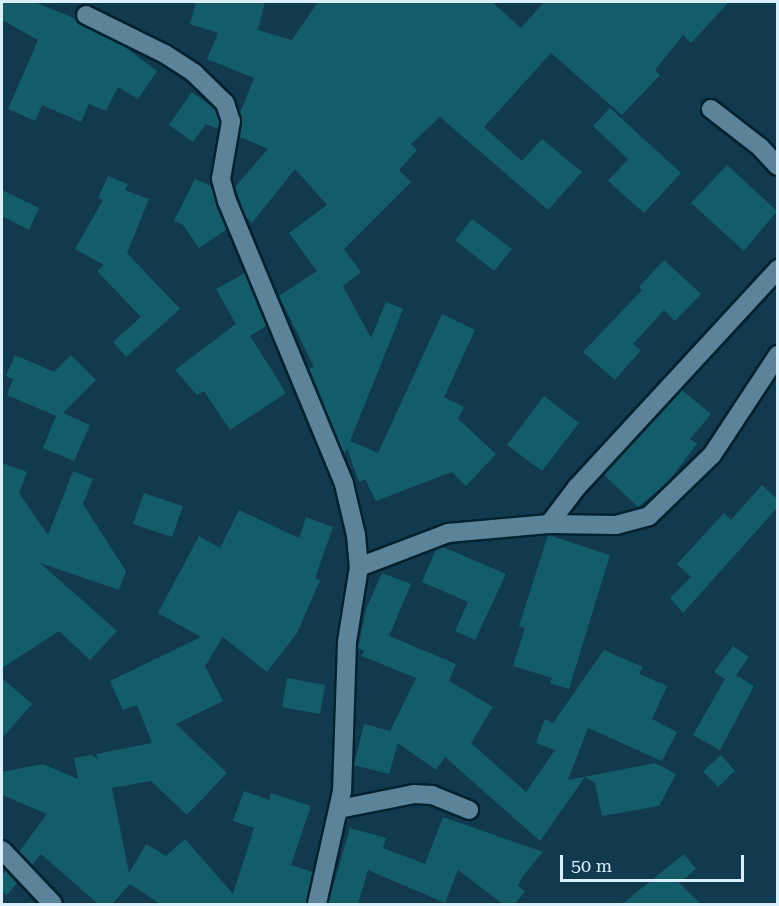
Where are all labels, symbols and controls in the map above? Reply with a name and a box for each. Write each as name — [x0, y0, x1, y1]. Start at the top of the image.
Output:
scale bar — [563, 843, 748, 881]
text: 50 m — [571, 855, 612, 876]

